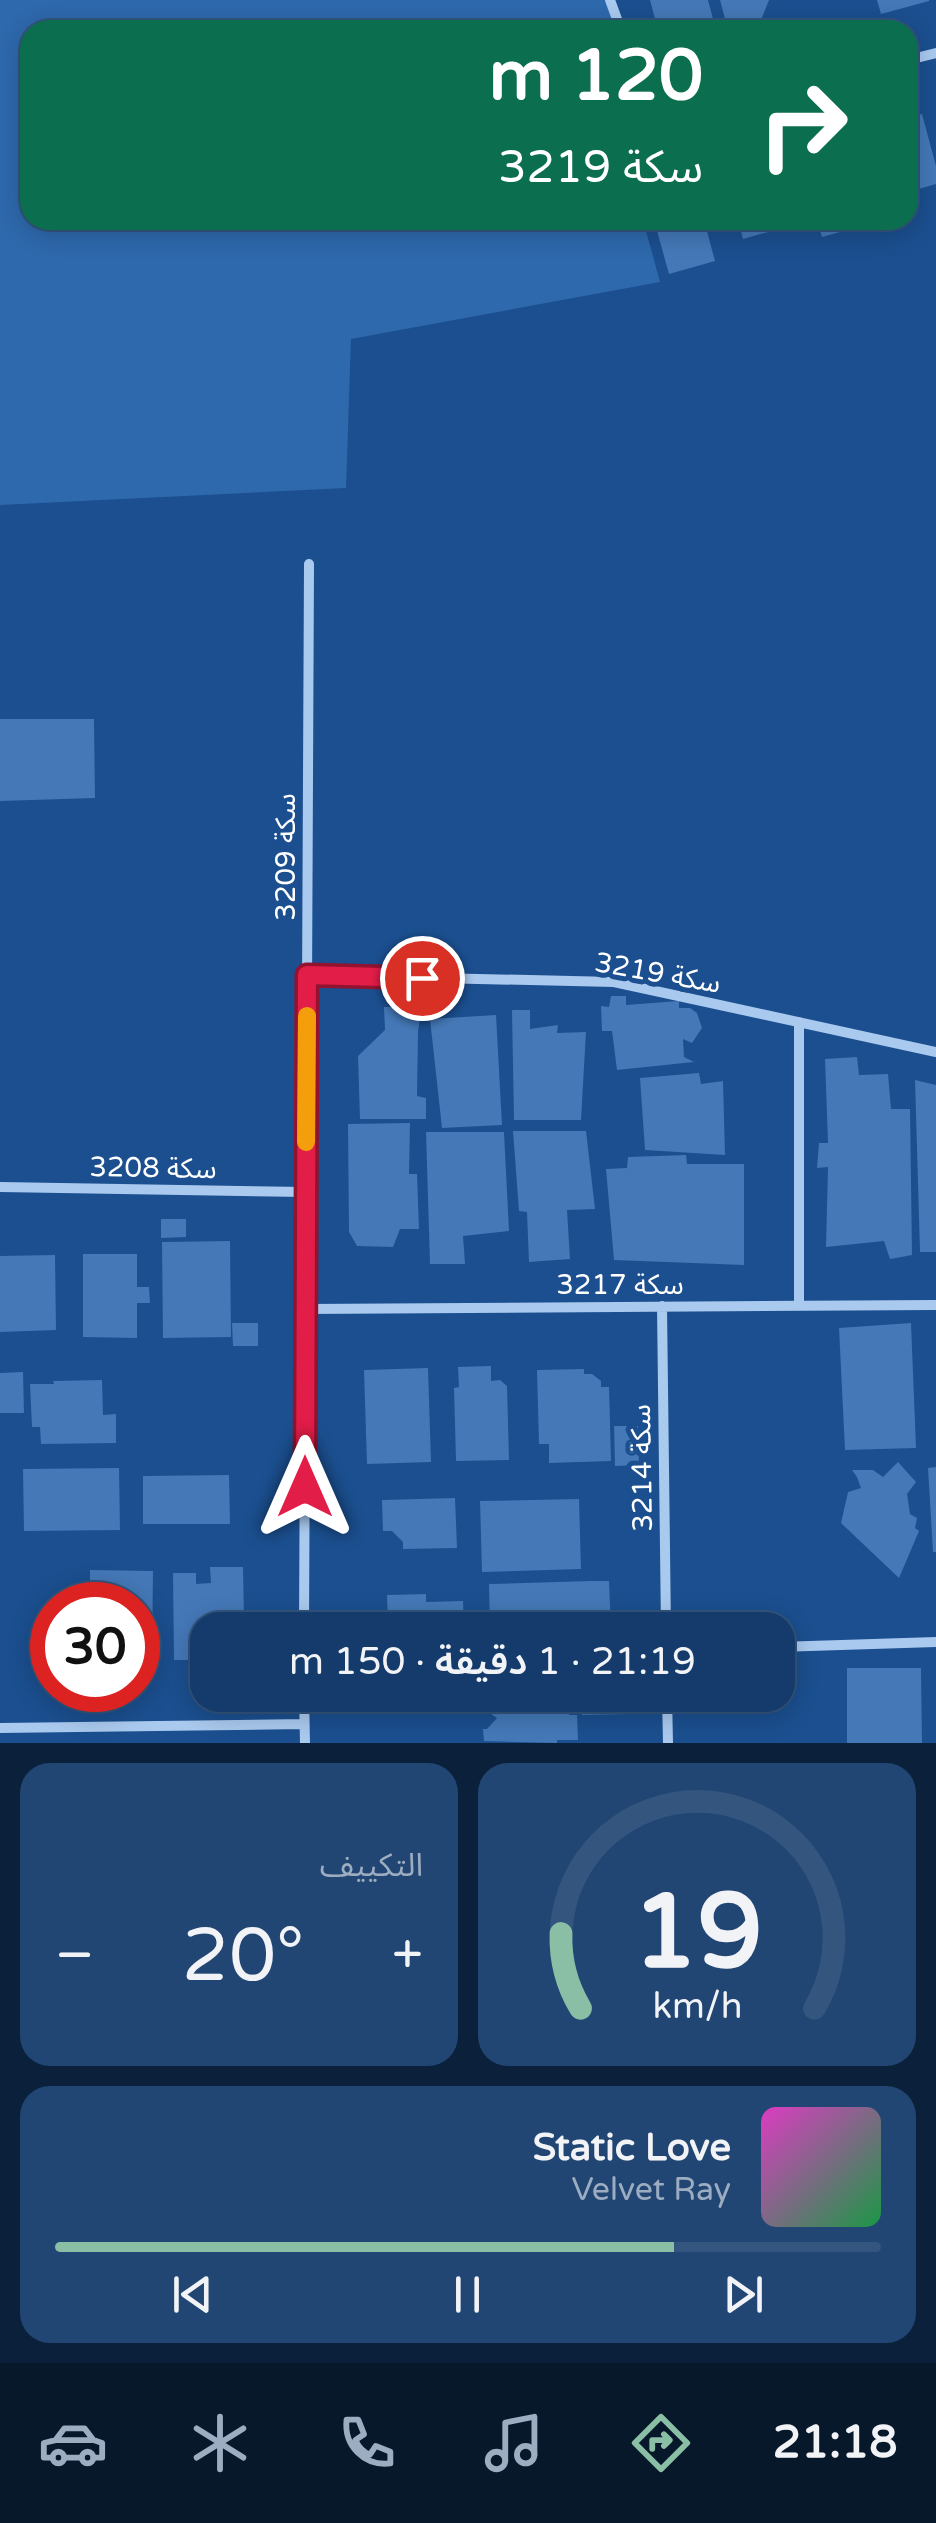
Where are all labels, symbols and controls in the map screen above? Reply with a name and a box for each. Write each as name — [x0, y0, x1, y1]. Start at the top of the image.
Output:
text: 120 m — [489, 35, 703, 119]
icon: right — [738, 60, 868, 190]
text: سكة 3219 — [498, 141, 703, 195]
street label: سكة 3209 — [269, 793, 303, 921]
pin — [380, 936, 465, 1021]
street label: سكة 3219 — [592, 945, 724, 1001]
icon: arrive — [395, 951, 450, 1006]
street label: سكة 3208 — [89, 1150, 217, 1186]
street label: سكة 3217 — [556, 1268, 684, 1302]
street label: سكة 3214 — [624, 1404, 660, 1532]
position arrow — [253, 1435, 357, 1539]
speed limit sign: 30 — [30, 1582, 160, 1712]
text: 21:19 · 1 دقيقة · 150 m — [289, 1639, 696, 1685]
text: التكييف — [320, 1847, 423, 1885]
text: 19 — [632, 1871, 762, 1996]
text: 20° — [182, 1911, 304, 2001]
text: − — [55, 1923, 94, 1989]
text: + — [392, 1923, 423, 1989]
text: km/h — [652, 1985, 742, 2028]
text: Static Love — [533, 2125, 731, 2171]
text: Velvet Ray — [571, 2171, 731, 2209]
icon: previous — [165, 2267, 220, 2322]
icon: pause — [440, 2267, 495, 2322]
icon: next — [716, 2267, 771, 2322]
icon: car — [38, 2408, 108, 2478]
icon: climate — [185, 2408, 255, 2478]
icon: phone — [332, 2408, 402, 2478]
icon: music — [479, 2408, 549, 2478]
icon: directions — [626, 2408, 696, 2478]
text: 21:18 — [773, 2416, 898, 2470]

